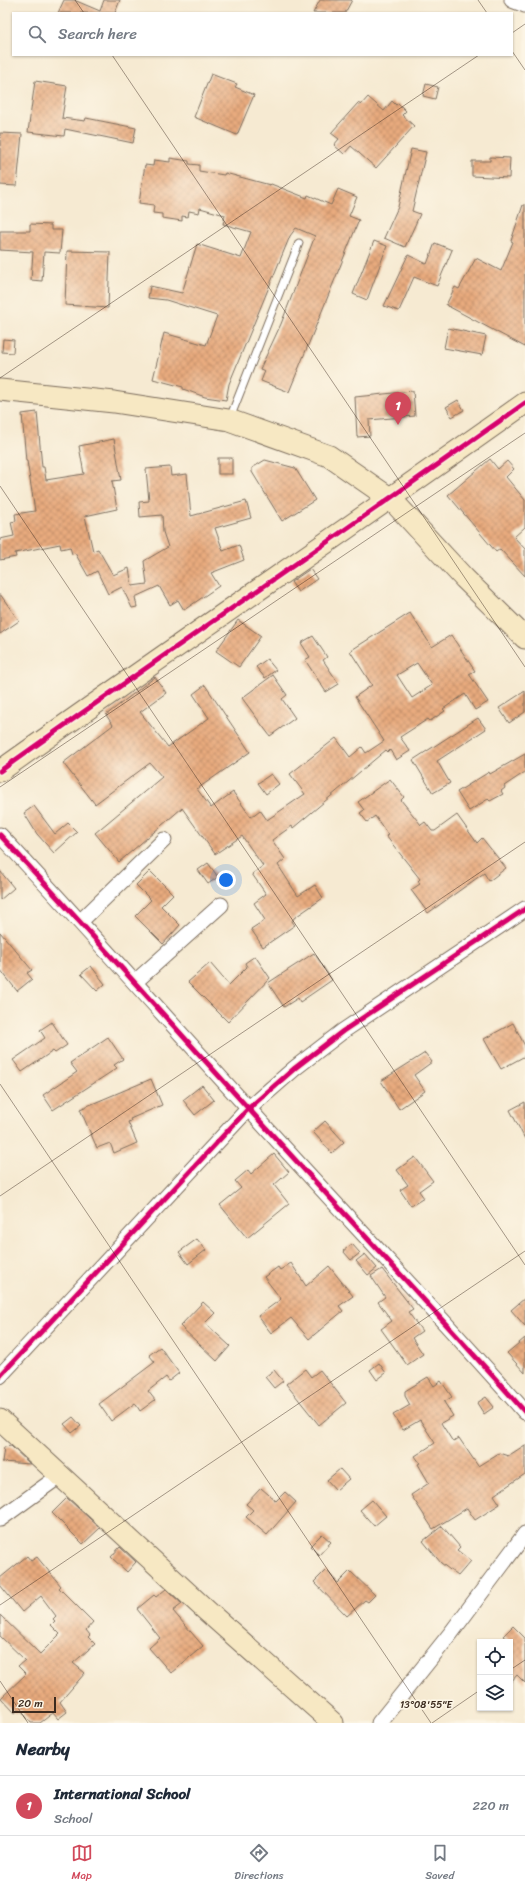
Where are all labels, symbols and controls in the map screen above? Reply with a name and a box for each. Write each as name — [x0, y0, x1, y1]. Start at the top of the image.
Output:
search box — [12, 12, 513, 56]
text: Search here — [58, 21, 137, 47]
icon: search — [26, 23, 48, 45]
pin: 1 — [385, 392, 411, 425]
your location — [216, 870, 236, 890]
map controls — [477, 1639, 513, 1711]
button: locate — [477, 1639, 513, 1675]
button: layers — [477, 1675, 513, 1711]
text: 20 m — [18, 1694, 43, 1713]
scale bar — [12, 1695, 56, 1714]
text: 13°08'55"E — [400, 1696, 453, 1714]
text: Nearby — [16, 1734, 70, 1764]
text: International School — [54, 1781, 190, 1807]
text: 1 — [26, 1794, 32, 1817]
text: 220 m — [472, 1794, 509, 1817]
text: School — [54, 1807, 92, 1830]
tab: Map — [71, 1842, 93, 1885]
tab: Directions — [234, 1842, 284, 1885]
tab: Saved — [425, 1842, 454, 1885]

